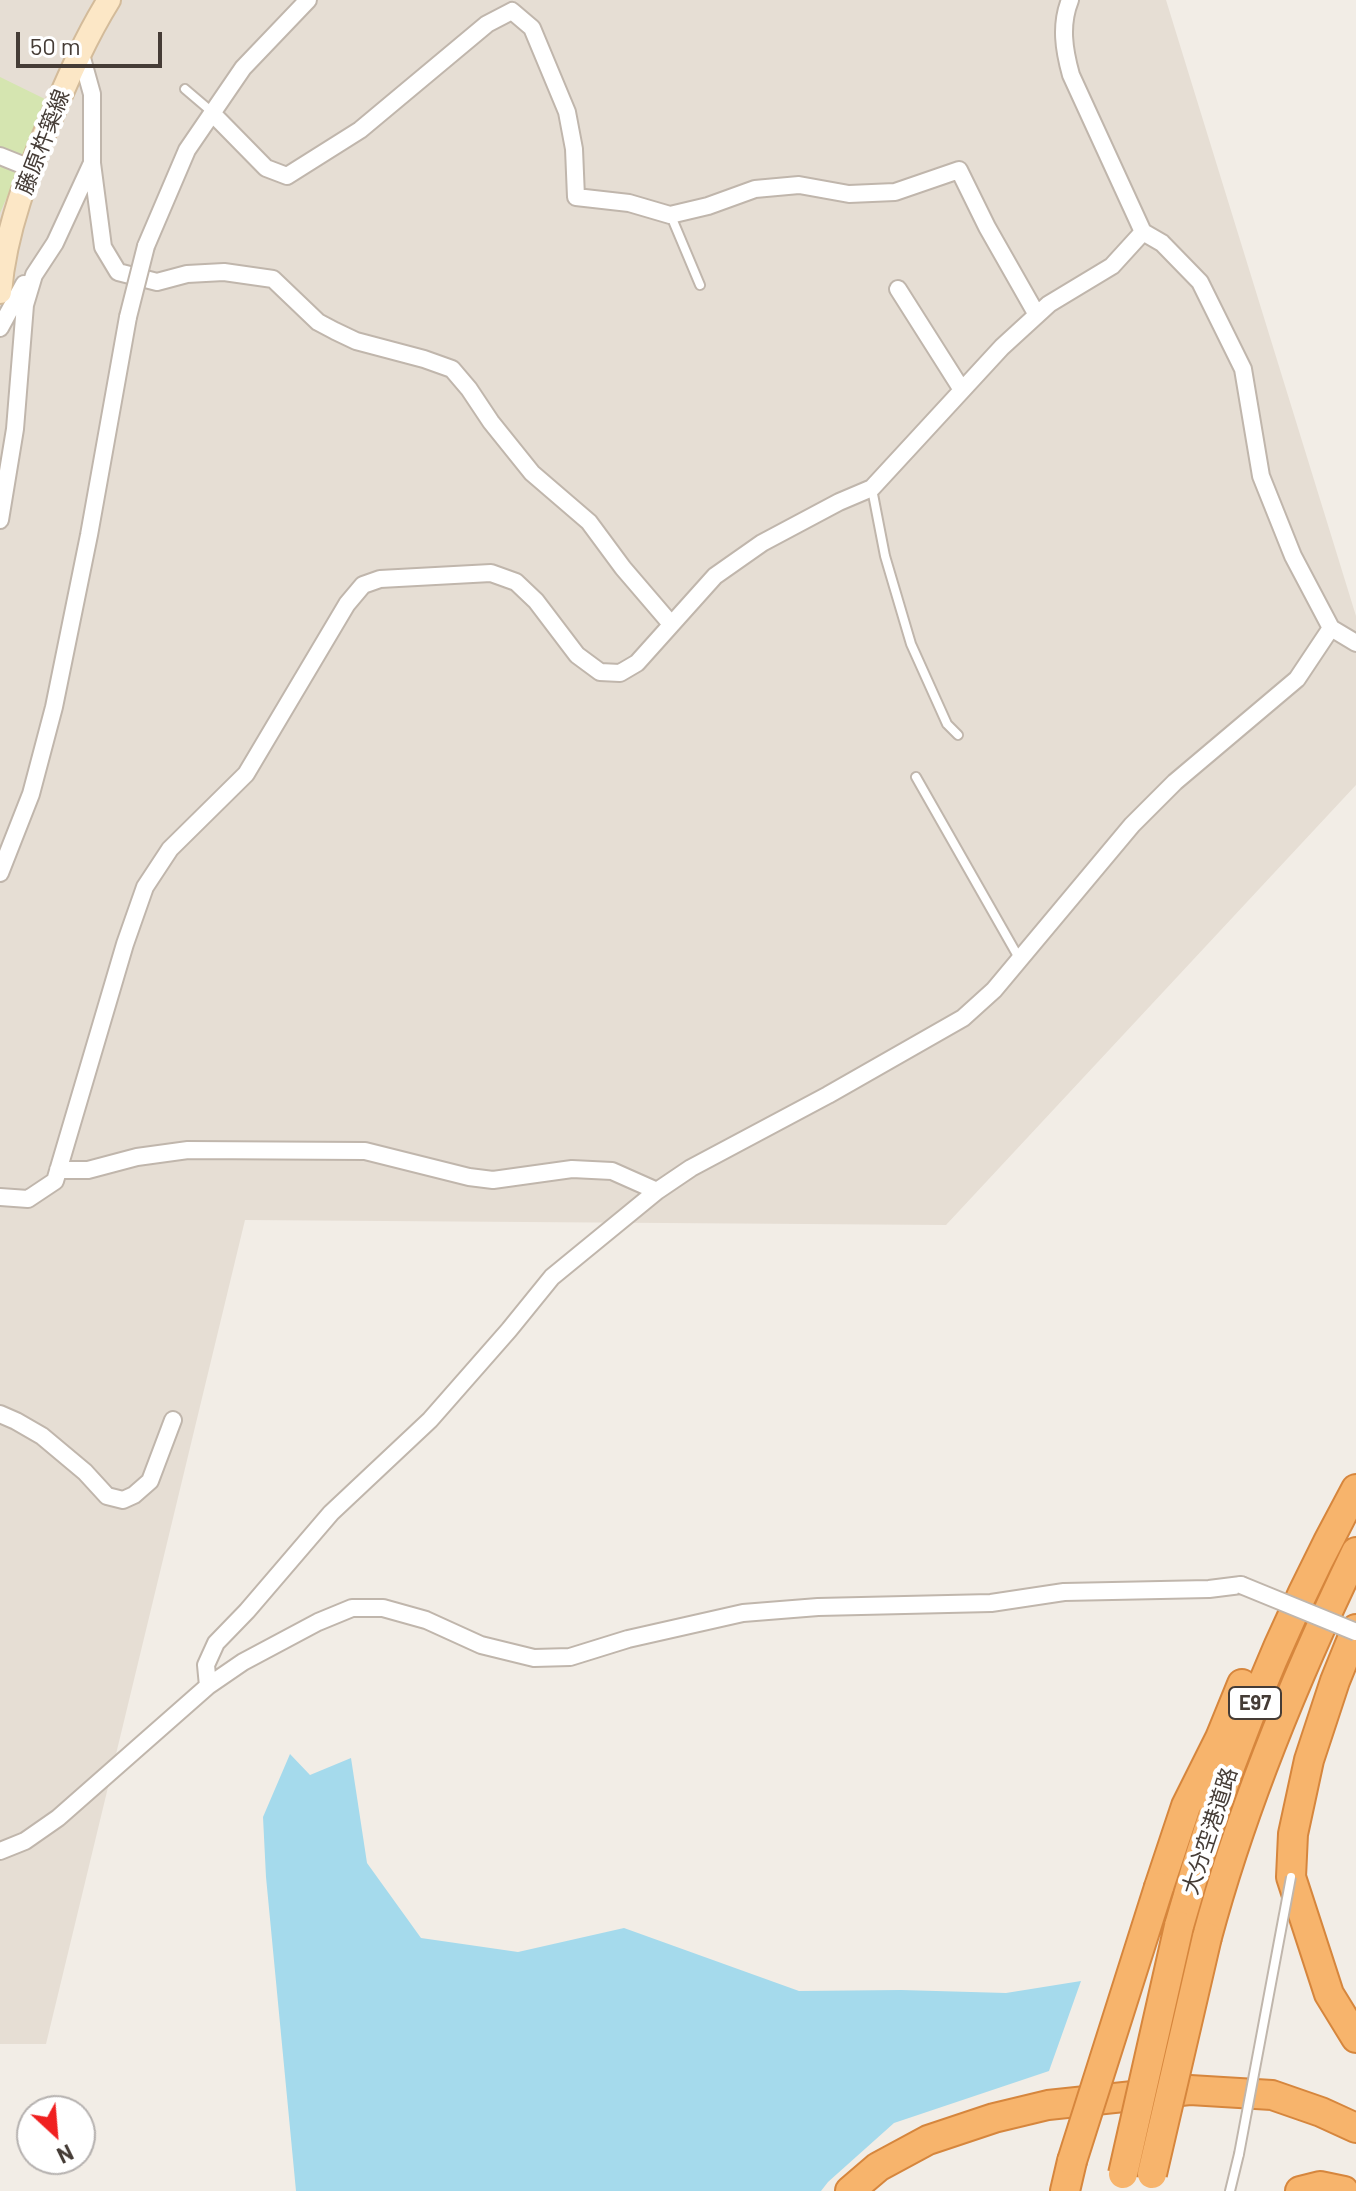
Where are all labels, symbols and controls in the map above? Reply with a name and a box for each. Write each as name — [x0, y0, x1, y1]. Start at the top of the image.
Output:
scale bar — [20, 16, 166, 66]
text: 50 m — [30, 31, 81, 60]
street label: 藤原杵築線 — [11, 86, 75, 198]
road number: E97 — [1229, 1687, 1281, 1719]
street label: 大分空港道路 — [1177, 1764, 1243, 1898]
north arrow — [16, 2095, 96, 2175]
text: N — [53, 2140, 78, 2170]

